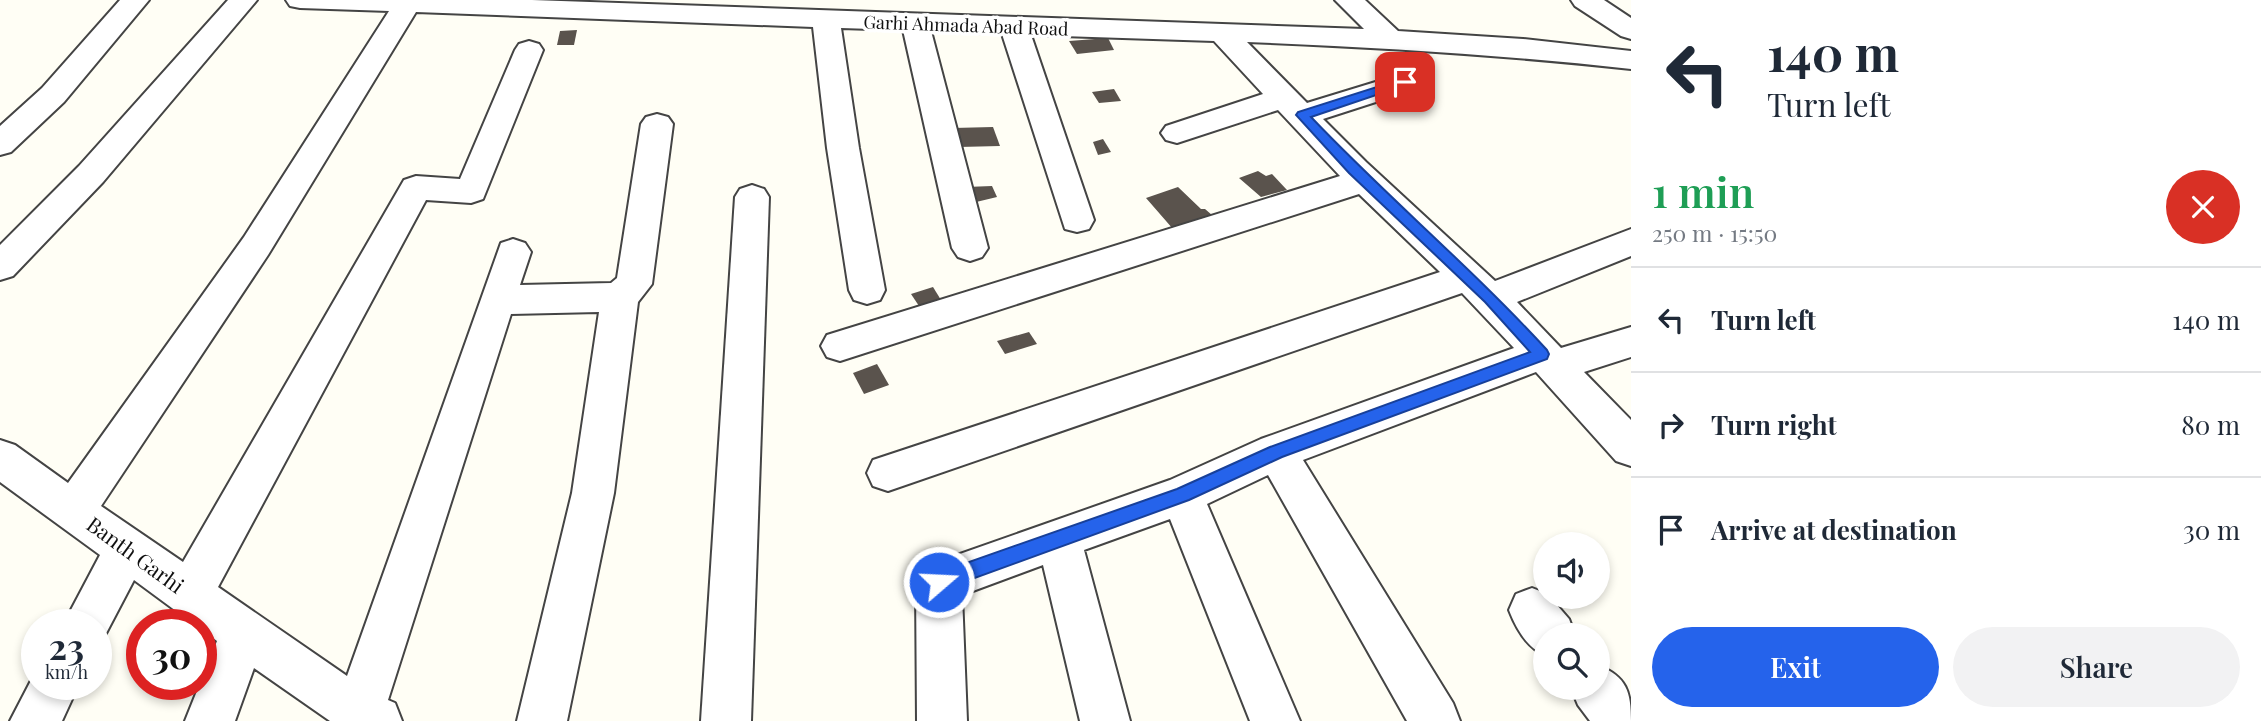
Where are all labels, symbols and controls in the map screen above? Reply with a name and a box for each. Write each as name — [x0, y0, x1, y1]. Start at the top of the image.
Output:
street label: Garhi Ahmada Abad Road — [863, 9, 1069, 41]
text: 140 m — [1767, 19, 1899, 84]
icon: left — [1652, 28, 1743, 119]
pin — [1375, 52, 1435, 112]
icon: arrive — [1386, 63, 1424, 101]
text: Turn left — [1767, 82, 1891, 125]
text: 1 min — [1652, 163, 1754, 219]
button: close — [2166, 170, 2240, 244]
text: 250 m · 15:50 — [1652, 217, 1777, 248]
icon: left — [1652, 301, 1690, 339]
text: Turn left — [1711, 302, 1816, 337]
text: 140 m — [2172, 302, 2240, 337]
icon: right — [1652, 406, 1690, 444]
text: Turn right — [1711, 407, 1837, 442]
text: 80 m — [2181, 407, 2240, 442]
street label: Banth Garhi — [82, 509, 190, 599]
icon: arrive — [1652, 511, 1690, 549]
text: Arrive at destination — [1711, 512, 1957, 547]
text: 30 m — [2183, 512, 2240, 547]
map controls — [1533, 532, 1610, 700]
button: sound — [1533, 532, 1610, 609]
position arrow — [902, 545, 976, 619]
speed limit sign: 30 — [126, 609, 217, 700]
text: 23 — [49, 622, 84, 669]
button: search — [1533, 623, 1610, 700]
button: Exit — [1652, 627, 1939, 707]
button: Share — [1953, 627, 2240, 707]
text: km/h — [45, 660, 88, 684]

